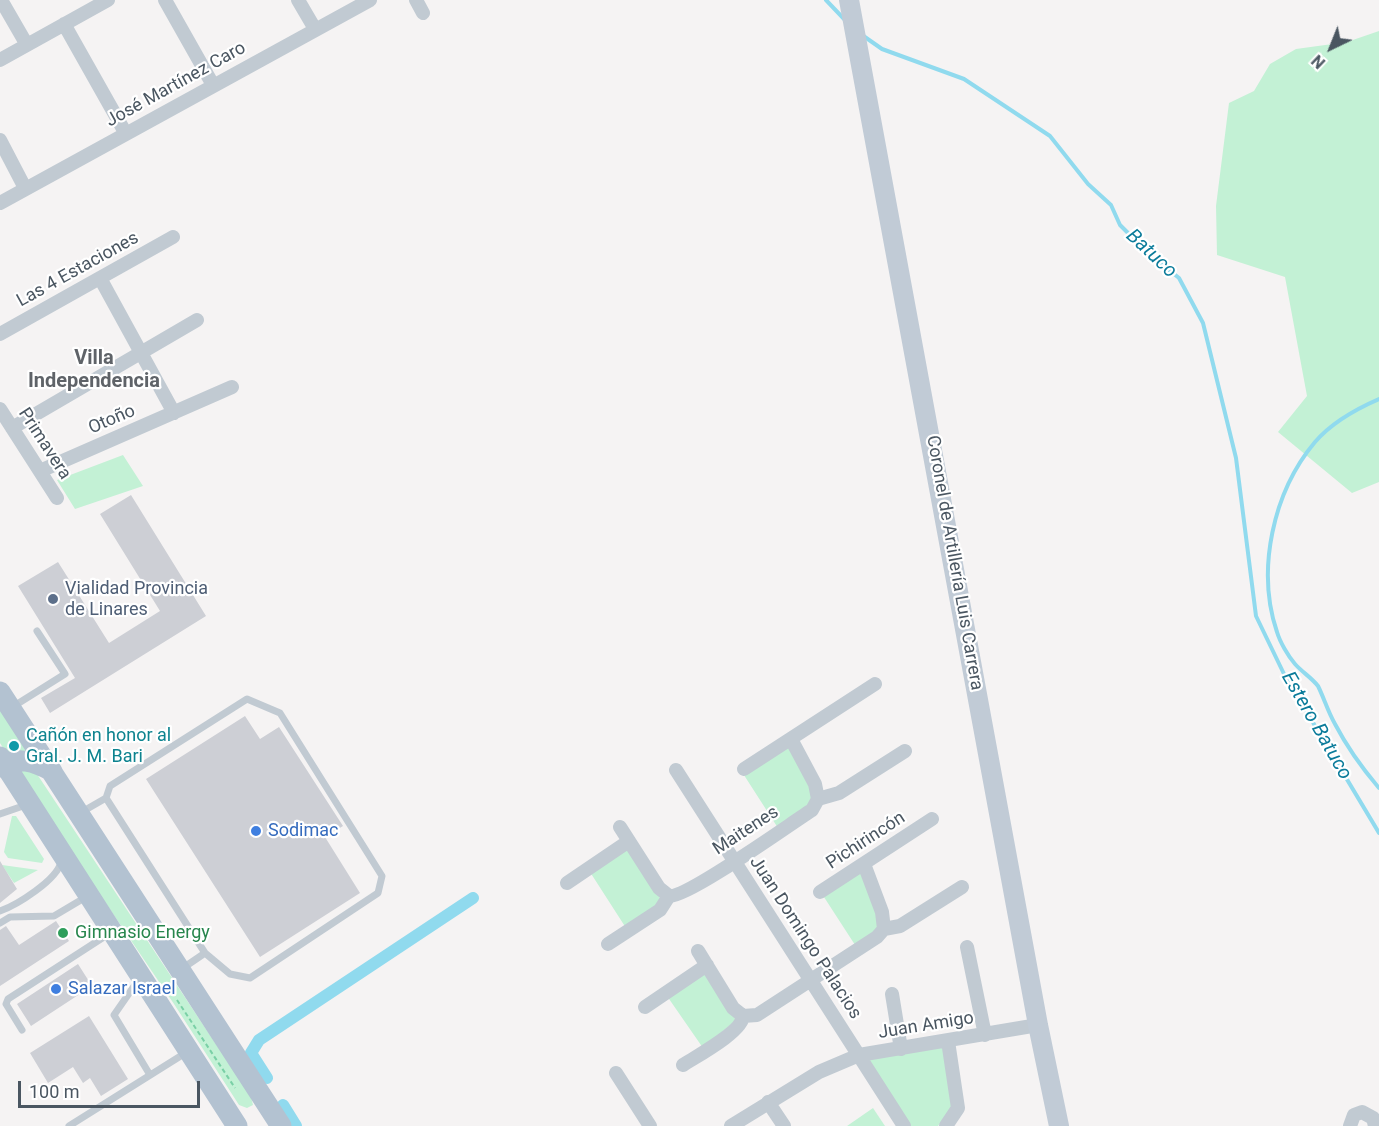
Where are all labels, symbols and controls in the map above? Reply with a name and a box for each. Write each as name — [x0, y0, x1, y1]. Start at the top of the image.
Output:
north arrow — [1301, 18, 1361, 78]
street label: José Martínez Caro — [102, 38, 250, 132]
text: N — [1308, 51, 1329, 72]
water label: Batuco — [1121, 224, 1181, 284]
street label: Las 4 Estaciones — [13, 228, 143, 312]
district label: Villa Independencia — [28, 347, 160, 394]
street label: Otoño — [85, 401, 139, 439]
street label: Primavera — [13, 404, 75, 484]
street label: Coronel de Artillería Luis Carrera — [921, 434, 987, 692]
place label: Vialidad Provincia de Linares — [65, 578, 208, 620]
marker: Vialidad Provincia de Linares — [46, 592, 60, 606]
water label: Estero Batuco — [1275, 668, 1357, 784]
place label: Cañón en honor al Gral. J. M. Bari — [26, 725, 171, 768]
marker: Cañón en honor al Gral. J. M. Bari — [7, 739, 21, 753]
street label: Maitenes — [709, 802, 783, 860]
street label: Pichirincón — [823, 808, 909, 874]
place label: Sodimac — [268, 820, 338, 842]
marker: Sodimac — [249, 824, 263, 838]
street label: Juan Domingo Palacios — [744, 853, 866, 1023]
place label: Gimnasio Energy — [75, 922, 210, 944]
marker: Gimnasio Energy — [56, 926, 70, 940]
place label: Salazar Israel — [68, 978, 176, 1000]
marker: Salazar Israel — [49, 982, 63, 996]
street label: Juan Amigo — [877, 1008, 975, 1044]
scale bar — [21, 1069, 202, 1107]
text: 100 m — [29, 1081, 80, 1102]

